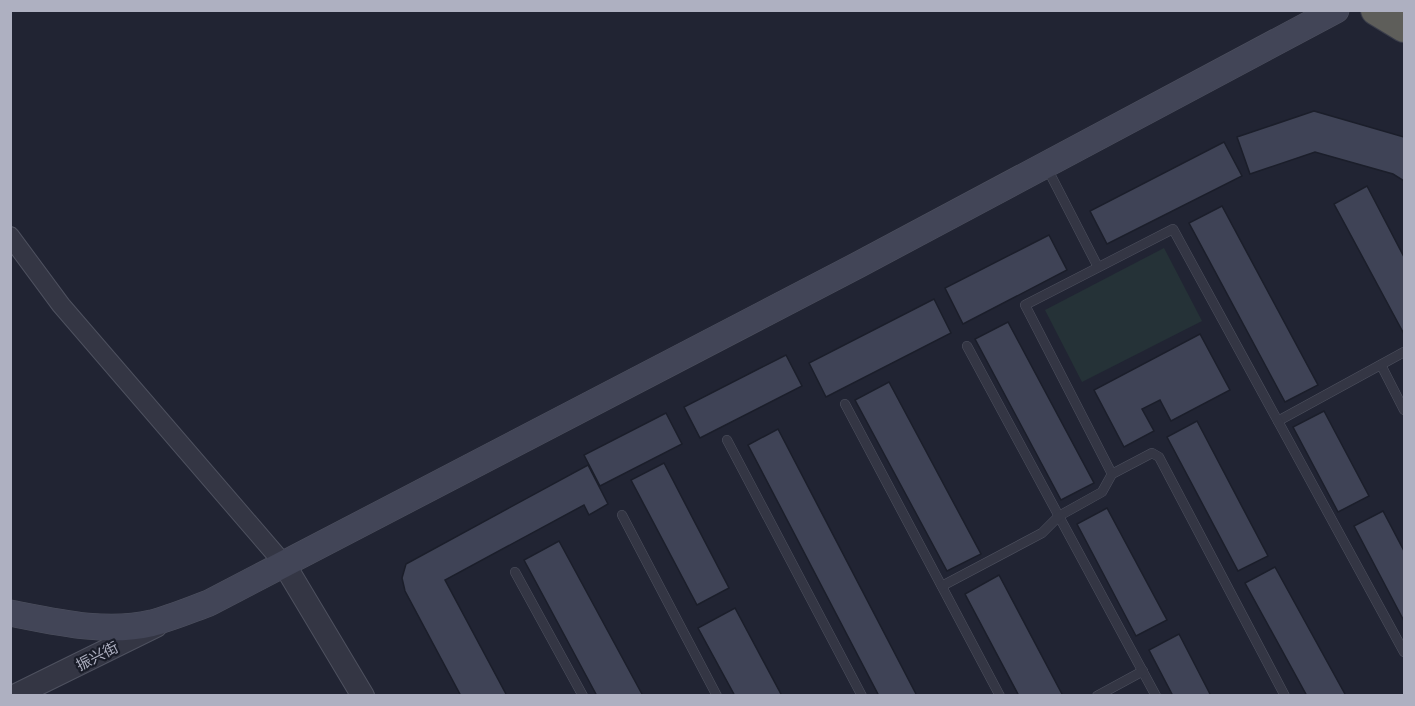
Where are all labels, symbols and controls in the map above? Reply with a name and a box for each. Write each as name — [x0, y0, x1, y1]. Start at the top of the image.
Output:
street label: 振兴街 — [73, 637, 121, 675]

